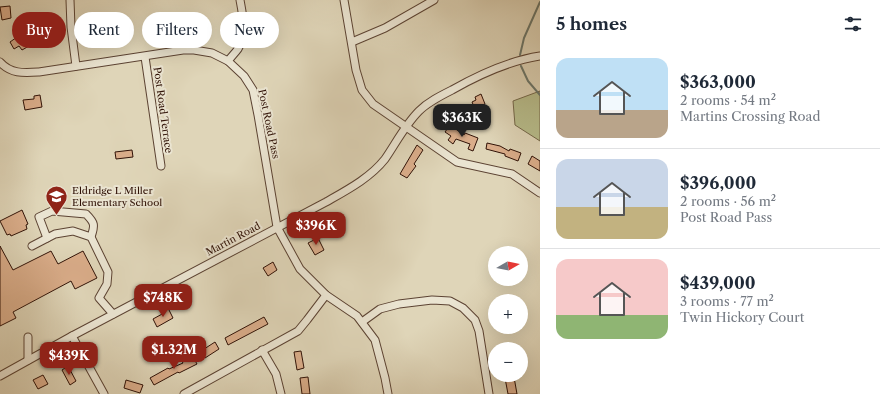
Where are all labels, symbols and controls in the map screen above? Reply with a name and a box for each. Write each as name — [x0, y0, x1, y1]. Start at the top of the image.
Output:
chip: Buy — [12, 12, 66, 48]
chip: Rent — [74, 12, 134, 48]
chip: Filters — [142, 12, 212, 48]
chip: New — [220, 12, 279, 48]
icon: filters — [842, 13, 864, 35]
text: 5 homes — [556, 14, 627, 34]
street label: Post Road Terrace — [151, 66, 176, 154]
text: $363,000 — [680, 72, 756, 92]
icon: home — [588, 74, 636, 122]
street label: Post Road Pass — [255, 88, 283, 160]
text: 2 rooms · 54 m² — [680, 92, 776, 108]
pin: $363K — [434, 104, 490, 138]
text: Martins Crossing Road — [680, 108, 820, 124]
text: $363K — [442, 109, 482, 125]
text: $396,000 — [680, 173, 756, 193]
icon: home — [588, 175, 636, 223]
school or university icon: Eldridge L Miller Elementary School — [44, 183, 70, 216]
place label: Eldridge L Miller Elementary School — [72, 184, 162, 209]
text: 2 rooms · 56 m² — [680, 193, 776, 209]
text: Post Road Pass — [680, 209, 772, 225]
pin: $396K — [288, 212, 344, 246]
text: $396K — [296, 217, 336, 233]
street label: Martin Road — [204, 219, 262, 259]
north arrow — [488, 246, 528, 286]
map controls — [488, 246, 528, 382]
text: $439,000 — [680, 273, 756, 293]
icon: home — [588, 275, 636, 323]
pin: $748K — [135, 284, 191, 318]
text: $748K — [143, 289, 183, 305]
text: 3 rooms · 77 m² — [680, 293, 774, 309]
button: + — [488, 294, 528, 334]
text: Twin Hickory Court — [680, 309, 804, 325]
pin: $1.32M — [141, 336, 207, 370]
text: $1.32M — [151, 341, 197, 357]
pin: $439K — [41, 342, 97, 376]
button: − — [488, 342, 528, 382]
text: $439K — [49, 347, 89, 363]

